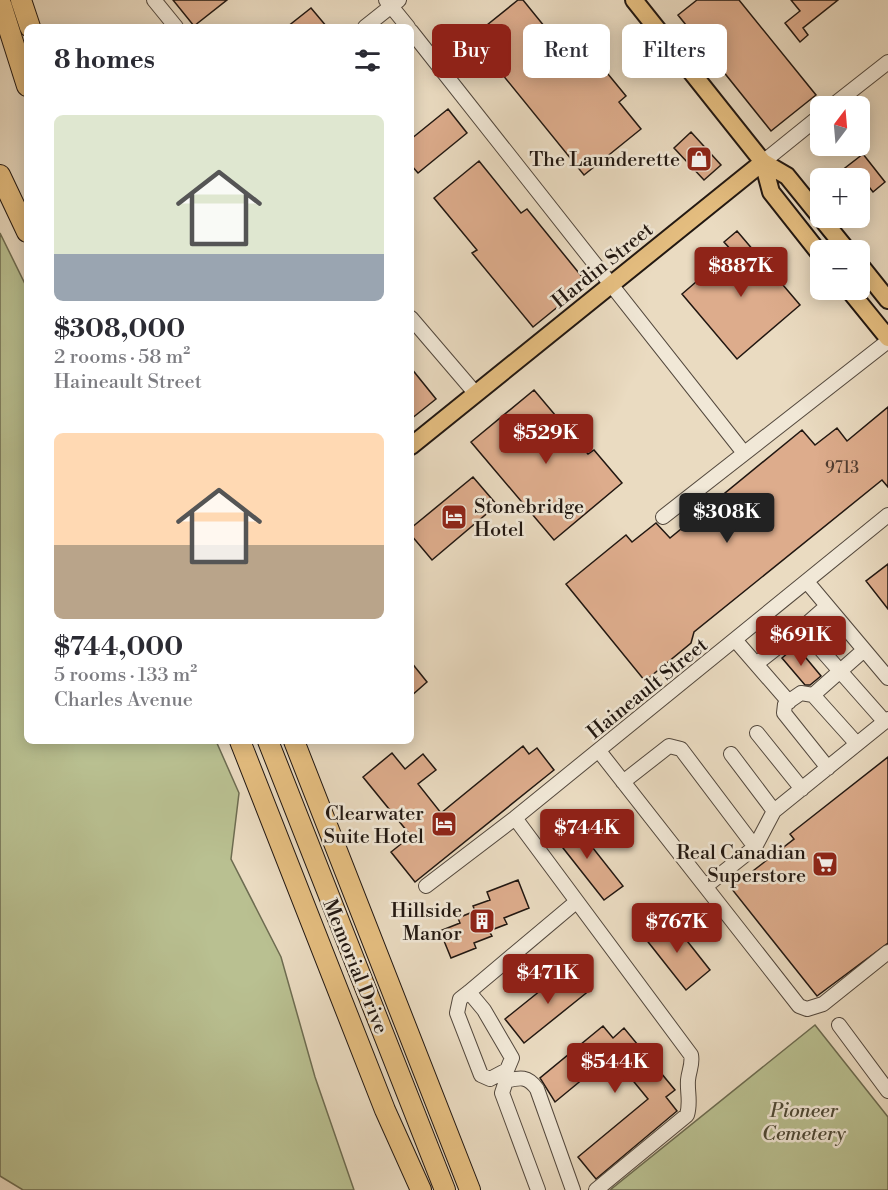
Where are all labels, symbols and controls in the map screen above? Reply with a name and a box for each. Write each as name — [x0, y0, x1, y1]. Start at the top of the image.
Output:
chip: Buy — [432, 24, 511, 78]
chip: Rent — [523, 24, 610, 78]
chip: Filters — [622, 24, 727, 78]
text: 8 homes — [54, 44, 155, 76]
icon: filters — [351, 44, 384, 77]
north arrow — [810, 96, 870, 156]
map controls — [810, 96, 870, 300]
shop icon: The Launderette — [684, 144, 714, 174]
place label: The Launderette — [529, 148, 680, 173]
icon: home — [165, 154, 273, 262]
button: + — [810, 168, 870, 228]
street label: Hardin Street — [547, 218, 659, 315]
button: − — [810, 240, 870, 300]
pin: $887K — [699, 247, 783, 298]
text: $887K — [709, 254, 773, 279]
text: $308,000 — [54, 313, 185, 345]
text: 2 rooms · 58 m² — [54, 345, 190, 370]
text: Haineault Street — [54, 370, 202, 395]
pin: $529K — [504, 414, 588, 465]
text: $529K — [513, 421, 579, 446]
house number: 9713 — [825, 458, 859, 478]
icon: home — [165, 472, 273, 580]
pin: $308K — [685, 493, 769, 544]
place label: Stonebridge Hotel — [474, 495, 584, 543]
text: $308K — [693, 500, 761, 525]
hotel icon: Stonebridge Hotel — [439, 502, 469, 532]
pin: $691K — [759, 616, 843, 667]
text: $691K — [770, 623, 832, 648]
text: $744,000 — [54, 631, 183, 663]
street label: Haineault Street — [583, 633, 713, 745]
text: 5 rooms · 133 m² — [54, 663, 197, 688]
text: Charles Avenue — [54, 688, 193, 713]
place label: Clearwater Suite Hotel — [324, 802, 424, 850]
hotel icon: Clearwater Suite Hotel — [429, 809, 459, 839]
pin: $744K — [545, 809, 629, 860]
text: $744K — [554, 816, 620, 841]
place label: Real Canadian Superstore — [676, 841, 806, 889]
supermarket icon: Real Canadian Superstore — [810, 849, 840, 879]
street label: Memorial Drive — [316, 895, 393, 1038]
place label: Hillside Manor — [391, 899, 462, 947]
pin: $767K — [635, 903, 719, 954]
building icon: Hillside Manor — [467, 906, 497, 936]
text: $767K — [646, 910, 708, 935]
pin: $471K — [506, 954, 590, 1005]
text: $471K — [517, 961, 579, 986]
pin: $544K — [573, 1043, 657, 1094]
text: $544K — [581, 1050, 649, 1075]
park label: Pioneer Cemetery — [762, 1099, 846, 1147]

